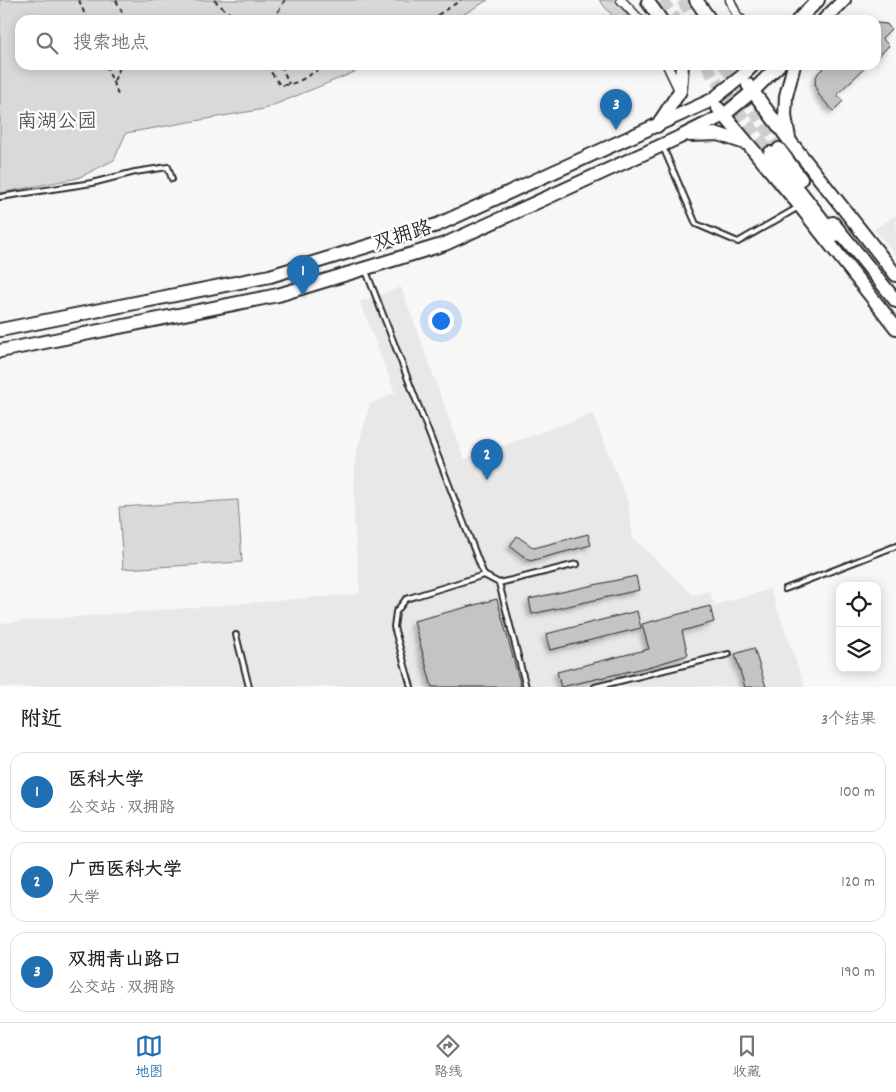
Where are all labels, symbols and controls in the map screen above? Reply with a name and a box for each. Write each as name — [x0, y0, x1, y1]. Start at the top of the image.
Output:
search box — [15, 15, 881, 70]
icon: search — [33, 29, 61, 57]
text: 搜索地点 — [73, 31, 149, 58]
pin: 3 — [600, 89, 632, 130]
park label: 南湖公园 — [17, 109, 97, 137]
street label: 双拥路 — [370, 215, 437, 259]
pin: 1 — [287, 255, 319, 296]
your location — [428, 308, 454, 334]
pin: 2 — [471, 439, 503, 480]
map controls — [836, 582, 881, 672]
button: locate — [836, 582, 881, 627]
button: layers — [836, 627, 881, 672]
text: 附近 — [20, 706, 62, 736]
text: 3个结果 — [821, 709, 876, 732]
text: 医科大学 — [68, 768, 144, 795]
text: 1 — [35, 781, 39, 804]
text: 100 m — [839, 781, 875, 804]
text: 公交站 · 双拥路 — [68, 797, 175, 820]
text: 广西医科大学 — [68, 858, 182, 885]
text: 2 — [34, 871, 41, 894]
text: 120 m — [841, 871, 875, 894]
text: 大学 — [68, 887, 100, 910]
text: 双拥青山路口 — [68, 948, 182, 975]
text: 3 — [33, 961, 41, 984]
text: 190 m — [841, 961, 875, 984]
text: 公交站 · 双拥路 — [68, 977, 175, 1000]
tab: 地图 — [135, 1032, 163, 1083]
tab: 路线 — [434, 1032, 462, 1083]
tab: 收藏 — [733, 1032, 761, 1083]

